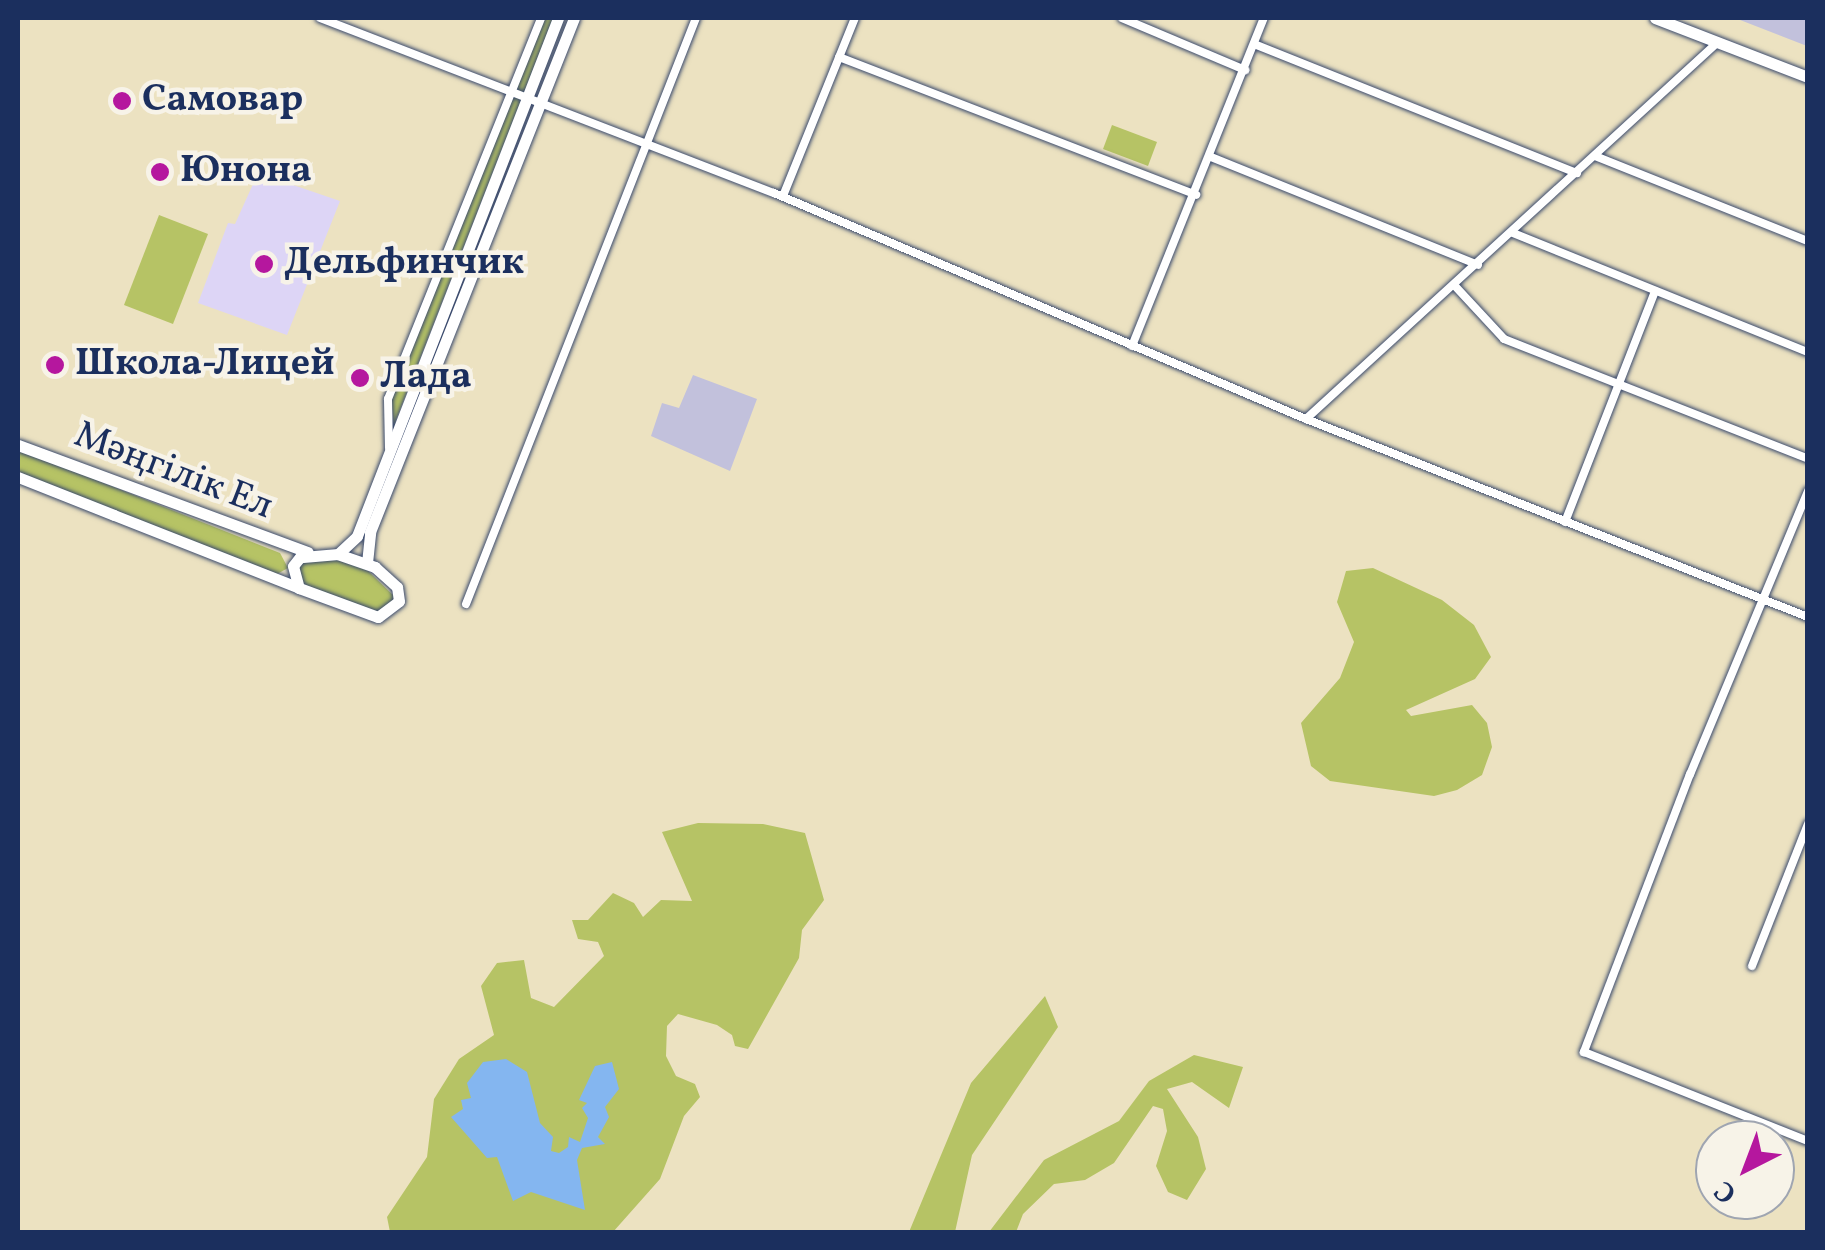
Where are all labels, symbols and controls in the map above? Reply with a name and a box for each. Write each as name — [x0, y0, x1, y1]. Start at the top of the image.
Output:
place label: Самовар — [142, 78, 303, 124]
marker: Самовар — [111, 90, 133, 112]
place label: Юнона — [180, 149, 312, 195]
marker: Юнона — [149, 161, 171, 183]
place label: Дельфинчик — [284, 241, 524, 287]
marker: Дельфинчик — [253, 253, 275, 275]
place label: Школа-Лицей — [75, 342, 335, 388]
marker: Школа-Лицей — [44, 354, 66, 376]
place label: Лада — [380, 355, 472, 401]
marker: Лада — [349, 367, 371, 389]
street label: Мәңгілік Ел — [67, 413, 279, 531]
north arrow — [1695, 1120, 1795, 1220]
text: С — [1706, 1171, 1746, 1212]

